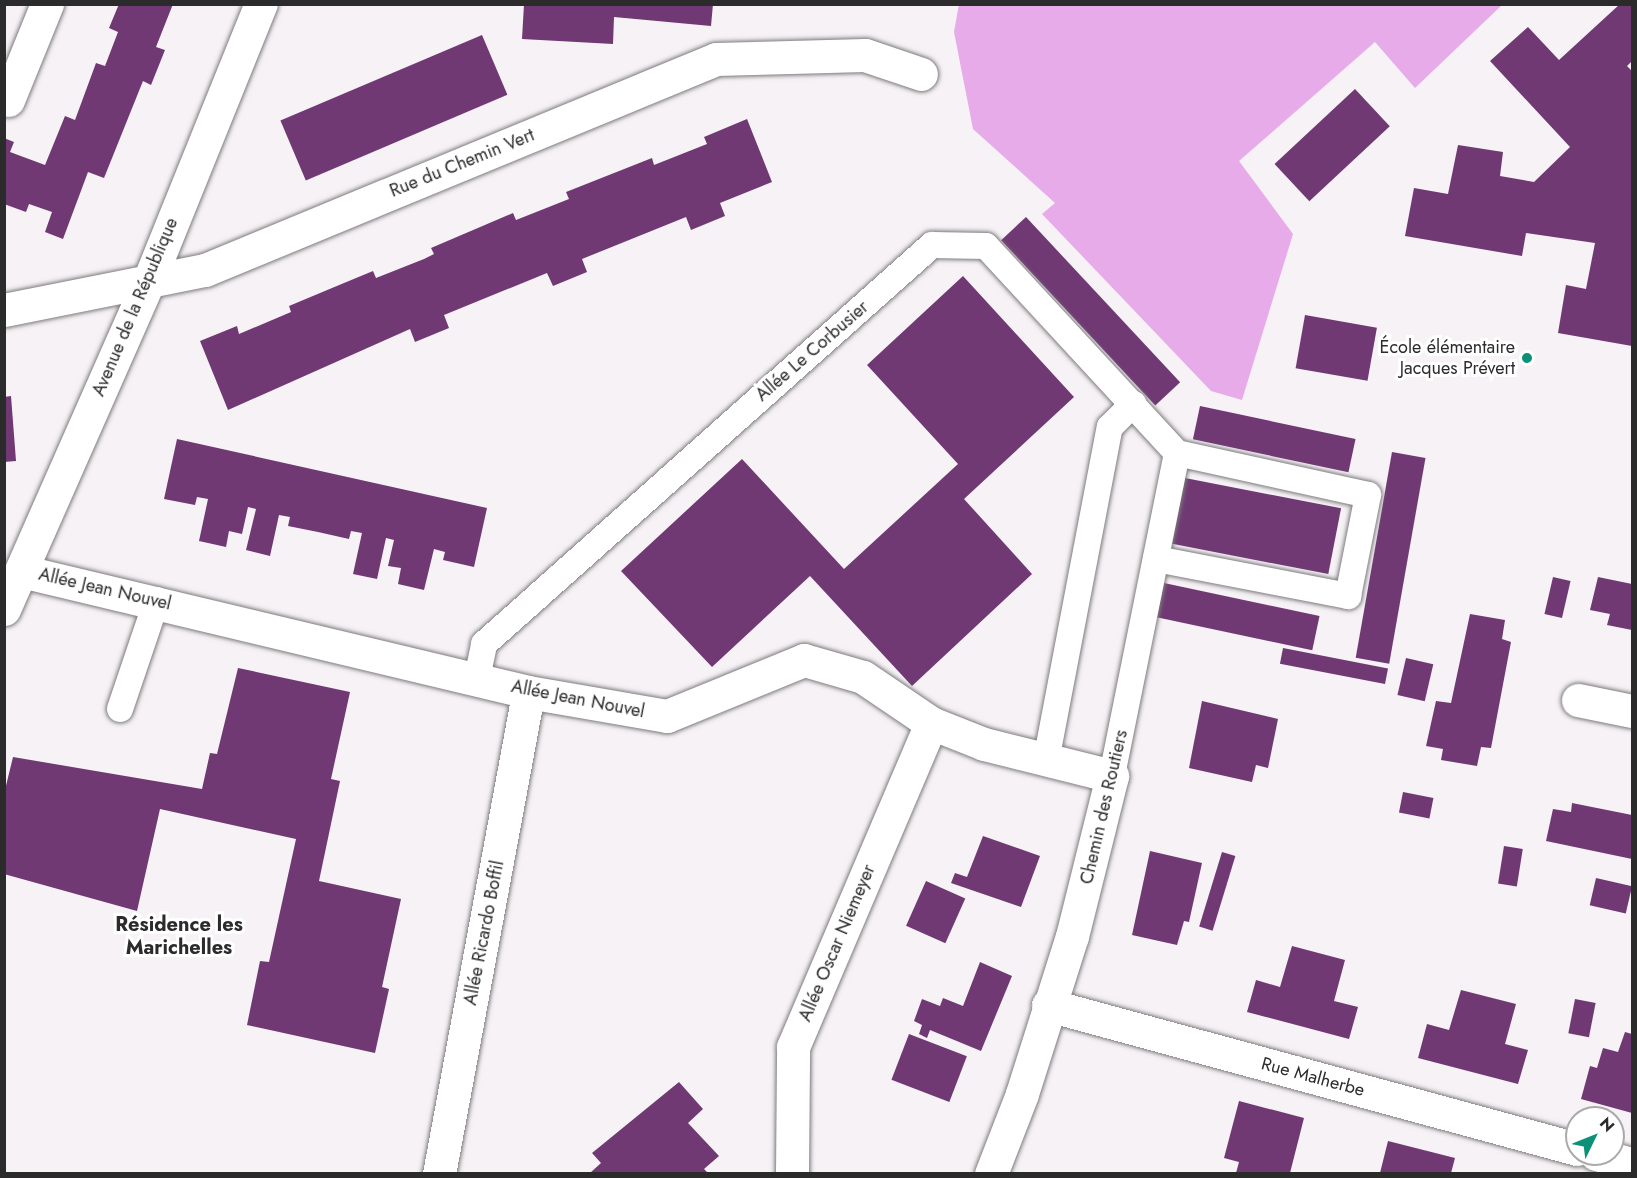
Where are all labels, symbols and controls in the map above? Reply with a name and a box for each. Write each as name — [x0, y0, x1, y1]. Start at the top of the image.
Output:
street label: Rue du Chemin Vert — [386, 124, 538, 202]
street label: Avenue de la République — [88, 215, 182, 399]
street label: Allée Le Corbusier — [751, 296, 873, 406]
place label: École élémentaire Jacques Prévert — [1380, 337, 1515, 380]
marker: École élémentaire Jacques Prévert — [1520, 351, 1534, 365]
street label: Allée Jean Nouvel — [37, 563, 173, 615]
street label: Allée Jean Nouvel — [509, 675, 647, 723]
street label: Chemin des Routiers — [1076, 728, 1132, 886]
street label: Allée Ricardo Boffil — [459, 859, 509, 1007]
street label: Allée Oscar Niemeyer — [794, 861, 880, 1025]
district label: Résidence les Marichelles — [115, 913, 243, 960]
street label: Rue Malherbe — [1259, 1053, 1367, 1101]
north arrow — [1565, 1106, 1625, 1166]
text: N — [1594, 1112, 1620, 1137]

